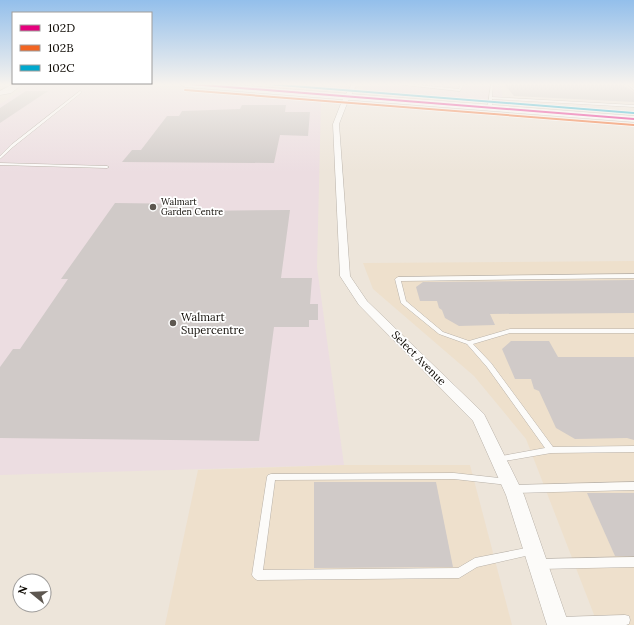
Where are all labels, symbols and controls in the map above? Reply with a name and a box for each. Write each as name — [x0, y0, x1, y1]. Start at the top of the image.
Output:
legend — [12, 12, 152, 84]
text: 102D — [48, 20, 75, 35]
text: 102B — [48, 40, 74, 55]
text: 102C — [48, 60, 75, 75]
place label: Walmart Garden Centre — [161, 196, 223, 217]
marker: Walmart Garden Centre — [148, 202, 158, 212]
place label: Walmart Supercentre — [181, 310, 244, 337]
marker: Walmart Supercentre — [168, 318, 178, 328]
street label: Select Avenue — [389, 328, 449, 388]
north arrow — [12, 573, 52, 613]
text: N — [15, 583, 31, 596]

